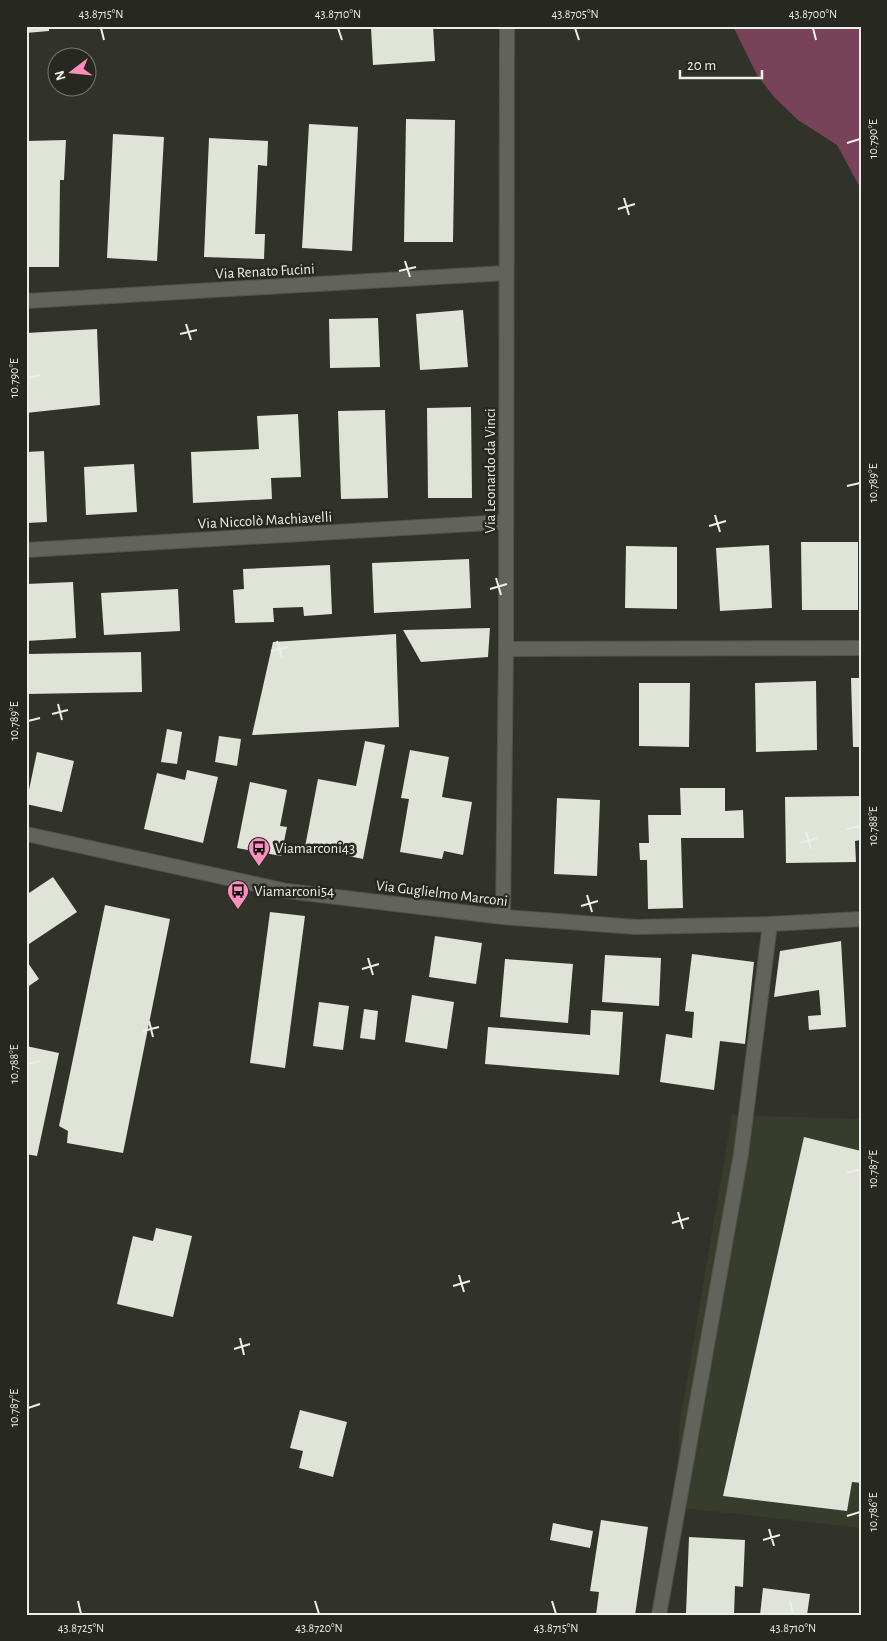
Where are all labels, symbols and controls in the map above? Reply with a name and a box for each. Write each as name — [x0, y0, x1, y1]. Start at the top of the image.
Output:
text: 43.8715°N — [78, 8, 124, 20]
text: 43.8710°N — [315, 8, 361, 20]
text: 43.8705°N — [551, 8, 599, 20]
text: 43.8700°N — [789, 8, 837, 20]
north arrow — [48, 48, 98, 98]
scale bar — [680, 48, 762, 80]
text: 20 m — [687, 58, 716, 73]
text: N — [52, 69, 69, 82]
text: 10.790°E — [867, 119, 879, 159]
street label: Via Renato Fucini — [215, 261, 315, 282]
text: 10.790°E — [8, 358, 20, 398]
street label: Via Leonardo da Vinci — [483, 408, 498, 534]
text: 10.789°E — [867, 463, 879, 502]
street label: Via Niccolò Machiavelli — [197, 509, 333, 532]
text: 10.789°E — [8, 701, 20, 740]
text: 10.788°E — [867, 806, 879, 845]
bus stop icon: Viamarconi43 — [247, 836, 271, 867]
place label: Viamarconi43 — [275, 841, 355, 856]
street label: Via Guglielmo Marconi — [375, 878, 509, 909]
bus stop icon: Viamarconi54 — [226, 879, 250, 910]
place label: Viamarconi54 — [254, 884, 334, 899]
text: 10.788°E — [8, 1044, 20, 1083]
text: 10.787°E — [867, 1150, 879, 1188]
text: 10.787°E — [8, 1389, 20, 1427]
text: 10.786°E — [867, 1492, 879, 1531]
text: 43.8725°N — [58, 1622, 104, 1634]
text: 43.8720°N — [295, 1622, 343, 1634]
text: 43.8715°N — [533, 1622, 579, 1634]
text: 43.8710°N — [770, 1622, 816, 1634]

